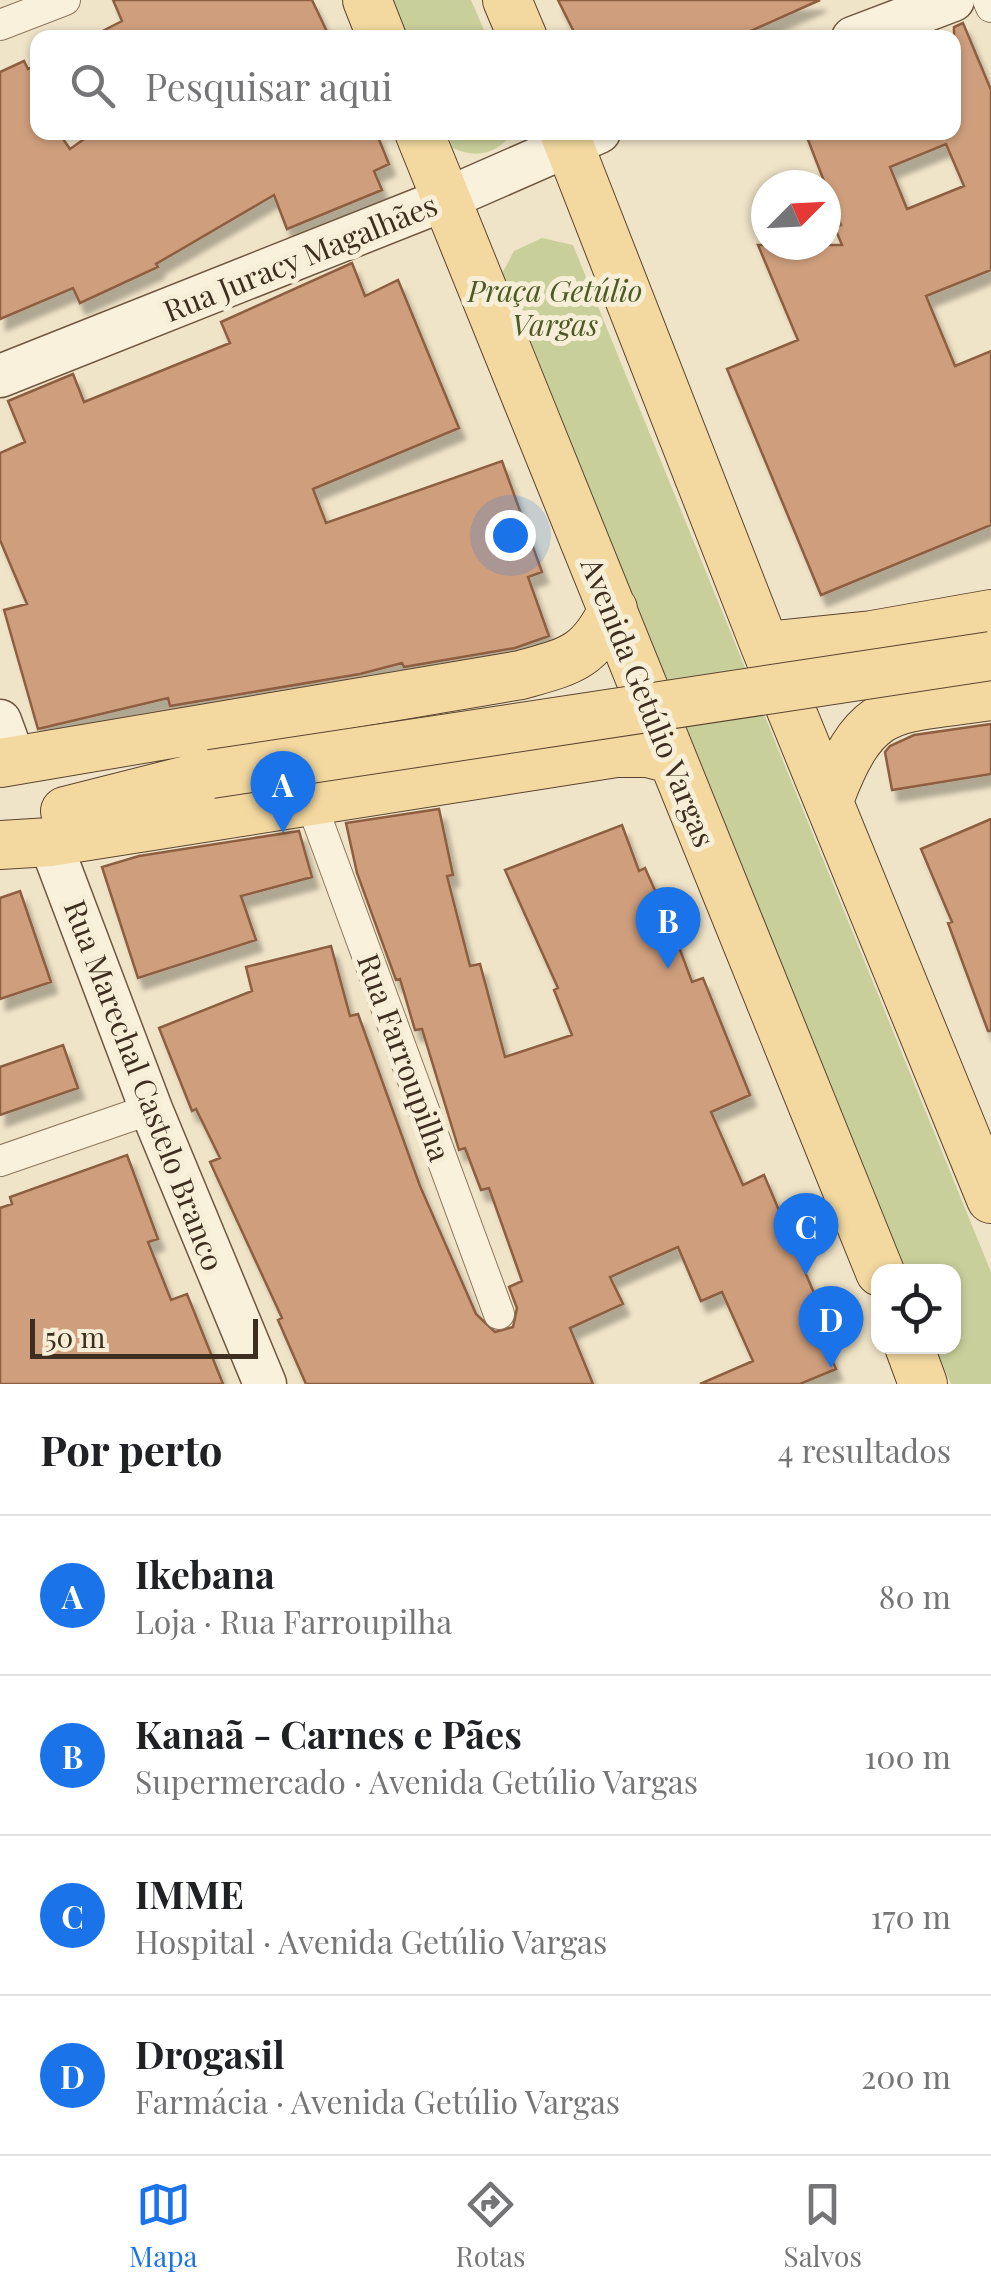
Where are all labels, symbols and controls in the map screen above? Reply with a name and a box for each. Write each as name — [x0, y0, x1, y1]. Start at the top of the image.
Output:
search box — [30, 30, 961, 140]
icon: search — [65, 58, 120, 113]
text: Pesquisar aqui — [145, 60, 393, 111]
north arrow — [751, 170, 841, 260]
street label: Rua Juracy Magalhães — [157, 184, 443, 330]
park label: Praça Getúlio Vargas — [467, 270, 642, 344]
your location — [485, 510, 536, 561]
street label: Avenida Getúlio Vargas — [572, 551, 725, 853]
pin: A — [250, 750, 316, 833]
pin: B — [636, 886, 700, 969]
street label: Rua Marechal Castelo Branco — [56, 894, 234, 1276]
street label: Rua Farroupilha — [349, 948, 461, 1166]
pin: C — [774, 1192, 838, 1275]
map controls — [871, 1264, 961, 1354]
button: locate — [871, 1264, 961, 1354]
pin: D — [798, 1286, 864, 1368]
scale bar — [30, 1314, 258, 1358]
text: 50 m — [45, 1318, 105, 1355]
text: Por perto — [40, 1421, 223, 1477]
text: 4 resultados — [778, 1428, 951, 1471]
text: Ikebana — [135, 1548, 275, 1599]
text: A — [62, 1574, 83, 1617]
text: 80 m — [879, 1574, 951, 1617]
text: Loja · Rua Farroupilha — [135, 1599, 452, 1642]
text: Kanaã - Carnes e Pães — [135, 1708, 522, 1759]
text: B — [62, 1734, 83, 1777]
text: 100 m — [864, 1734, 951, 1777]
text: Supermercado · Avenida Getúlio Vargas — [135, 1759, 698, 1802]
text: IMME — [135, 1868, 244, 1919]
text: C — [61, 1894, 84, 1937]
text: 170 m — [871, 1894, 951, 1937]
text: Hospital · Avenida Getúlio Vargas — [135, 1919, 607, 1962]
text: Drogasil — [135, 2028, 285, 2079]
text: D — [60, 2054, 85, 2097]
text: 200 m — [861, 2054, 951, 2097]
text: Farmácia · Avenida Getúlio Vargas — [135, 2079, 620, 2122]
tab: Mapa — [129, 2177, 197, 2274]
tab: Rotas — [456, 2177, 525, 2274]
tab: Salvos — [784, 2177, 862, 2274]

